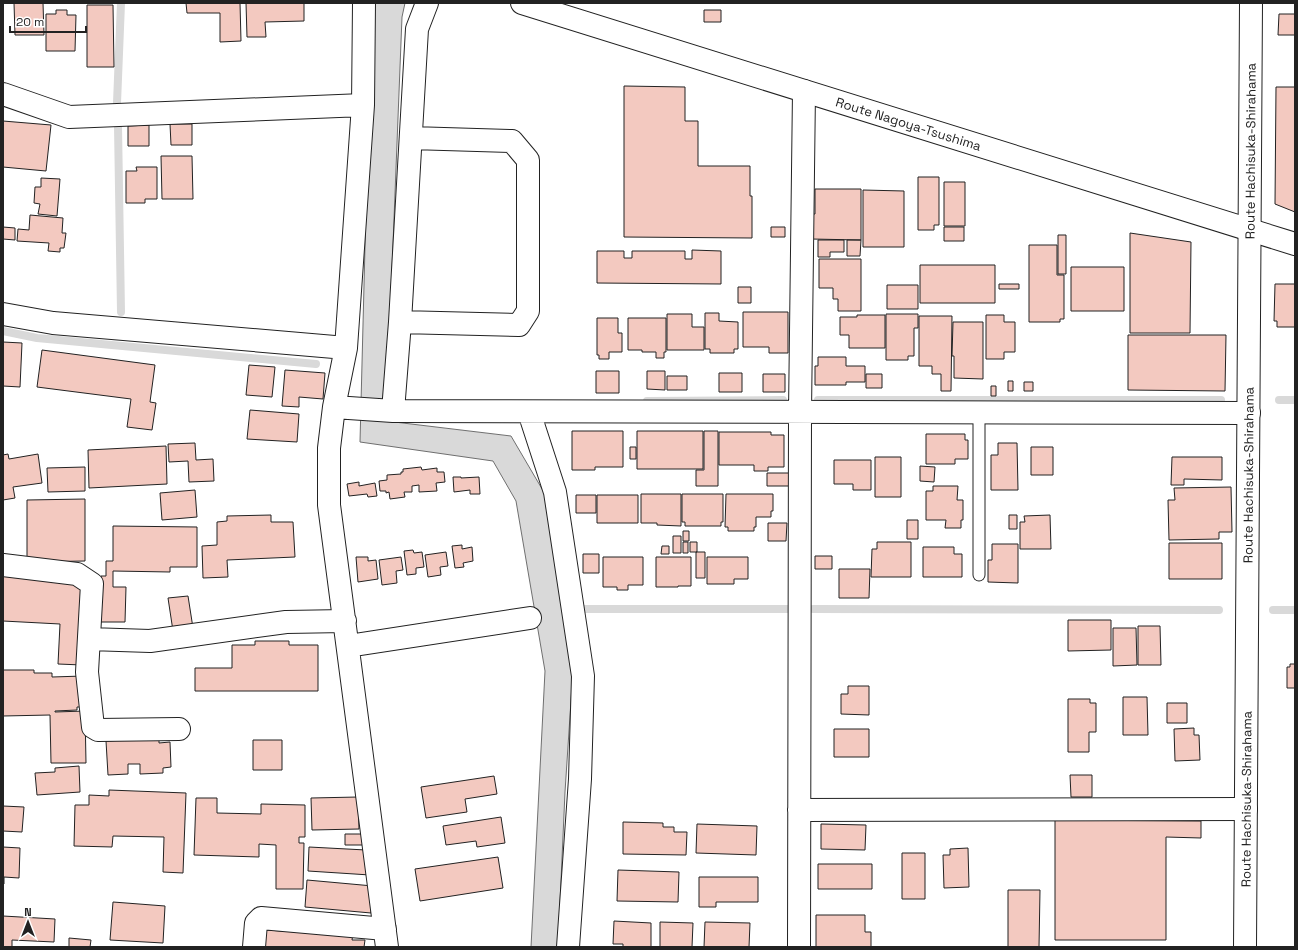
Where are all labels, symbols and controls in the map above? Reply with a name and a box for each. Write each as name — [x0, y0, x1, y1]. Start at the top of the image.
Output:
scale bar — [10, 8, 86, 34]
text: 20 m — [16, 14, 44, 30]
street label: Route Hachisuka-Shirahama — [1241, 62, 1259, 239]
street label: Route Nagoya-Tsushima — [834, 93, 984, 154]
street label: Route Hachisuka-Shirahama — [1239, 386, 1257, 563]
street label: Route Hachisuka-Shirahama — [1237, 710, 1255, 887]
north arrow — [8, 902, 48, 942]
text: N — [24, 905, 32, 919]

